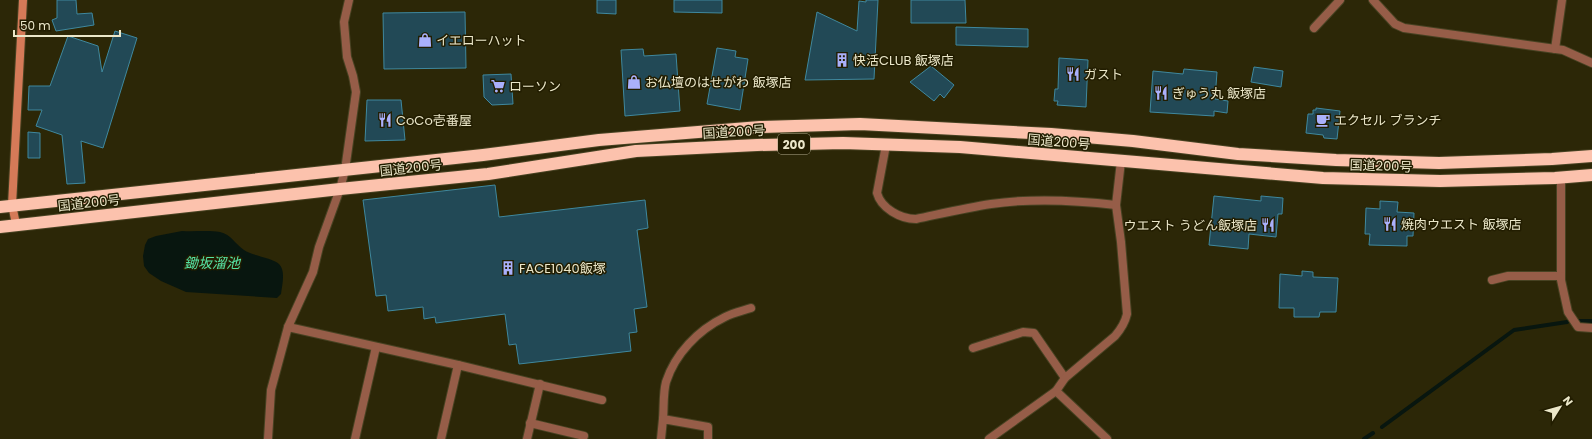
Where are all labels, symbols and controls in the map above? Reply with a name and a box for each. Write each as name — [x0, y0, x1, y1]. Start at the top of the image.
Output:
scale bar — [14, 12, 120, 38]
text: 50 m — [20, 17, 51, 34]
place label: イエローハット — [436, 31, 527, 50]
shop icon: イエローハット — [417, 32, 433, 48]
place label: 快活CLUB 飯塚店 — [853, 51, 954, 70]
building icon: 快活CLUB 飯塚店 — [834, 52, 850, 68]
place label: ガスト — [1084, 65, 1123, 84]
restaurant icon: ガスト — [1065, 66, 1081, 82]
place label: お仏壇のはせがわ 飯塚店 — [645, 73, 791, 92]
shop icon: お仏壇のはせがわ 飯塚店 — [626, 74, 642, 90]
place label: ローソン — [509, 77, 561, 96]
supermarket icon: ローソン — [490, 78, 506, 94]
place label: ぎゅう丸 飯塚店 — [1172, 84, 1266, 103]
restaurant icon: ぎゅう丸 飯塚店 — [1153, 85, 1169, 101]
place label: CoCo壱番屋 — [396, 111, 472, 130]
place label: エクセル ブランチ — [1334, 111, 1441, 130]
restaurant icon: CoCo壱番屋 — [377, 112, 393, 128]
cafe icon: エクセル ブランチ — [1315, 112, 1331, 128]
street label: 国道200号 — [702, 121, 766, 143]
street label: 国道200号 — [1027, 130, 1091, 154]
road number: 200 — [778, 134, 810, 154]
street label: 国道200号 — [379, 155, 443, 181]
street label: 国道200号 — [1349, 155, 1413, 177]
street label: 国道200号 — [57, 190, 121, 216]
place label: 焼肉ウエスト 飯塚店 — [1401, 215, 1521, 234]
place label: ウエスト うどん飯塚店 — [1124, 216, 1257, 235]
restaurant icon: 焼肉ウエスト 飯塚店 — [1382, 216, 1398, 232]
restaurant icon: ウエスト うどん飯塚店 — [1260, 217, 1276, 233]
water label: 鋤坂溜池 — [184, 253, 242, 273]
place label: FACE1040飯塚 — [519, 259, 606, 278]
building icon: FACE1040飯塚 — [500, 260, 516, 276]
north arrow — [1540, 387, 1580, 427]
text: N — [1559, 393, 1577, 409]

